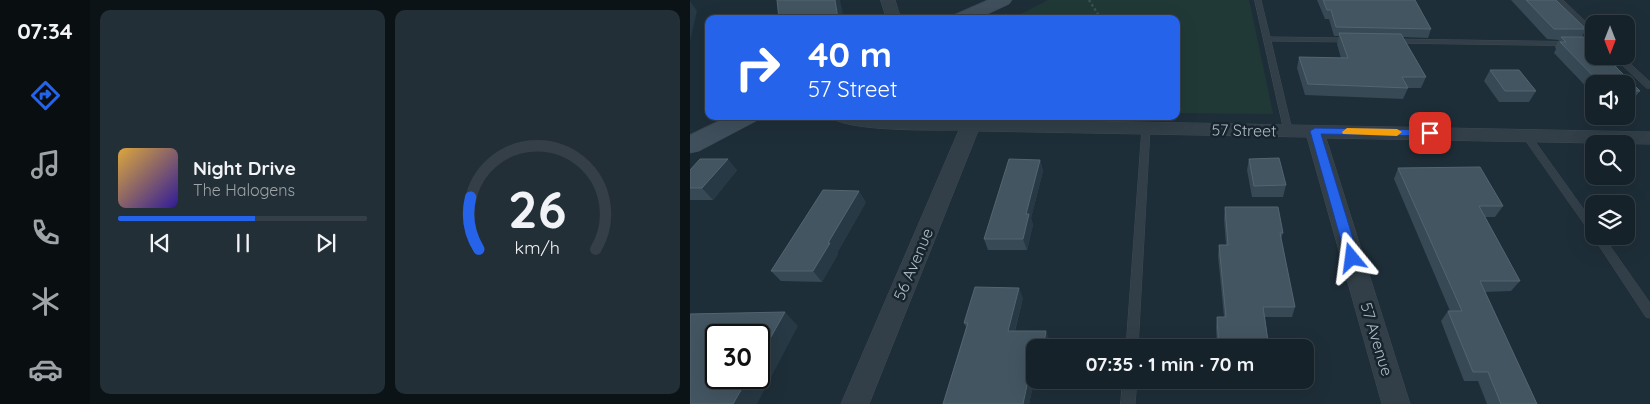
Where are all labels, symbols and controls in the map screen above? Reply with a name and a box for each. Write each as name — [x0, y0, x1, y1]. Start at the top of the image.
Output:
north arrow — [1585, 15, 1635, 65]
map controls — [1585, 15, 1635, 245]
text: 07:34 — [17, 17, 73, 45]
text: 40 m — [808, 32, 892, 76]
icon: right — [725, 35, 790, 100]
text: 57 Street — [808, 75, 897, 103]
button: sound — [1585, 75, 1635, 125]
icon: directions — [28, 78, 63, 113]
pin — [1409, 112, 1451, 154]
street label: 57 Street — [1211, 119, 1277, 141]
icon: arrive — [1416, 119, 1444, 147]
button: search — [1585, 135, 1635, 185]
icon: music — [28, 147, 63, 182]
text: Night Drive — [193, 156, 296, 180]
text: 26 — [508, 176, 567, 241]
text: The Halogens — [193, 180, 295, 200]
button: layers — [1585, 195, 1635, 245]
icon: phone — [28, 215, 63, 250]
street label: 56 Avenue — [889, 225, 937, 303]
icon: previous — [146, 229, 174, 257]
icon: pause — [229, 229, 257, 257]
icon: next — [312, 229, 340, 257]
position arrow — [1325, 231, 1377, 283]
text: km/h — [515, 236, 560, 258]
icon: climate — [28, 284, 63, 319]
street label: 57 Avenue — [1356, 300, 1398, 378]
speed limit sign: 30 — [705, 324, 770, 389]
icon: car — [28, 352, 63, 387]
text: 07:35 · 1 min · 70 m — [1086, 352, 1254, 376]

